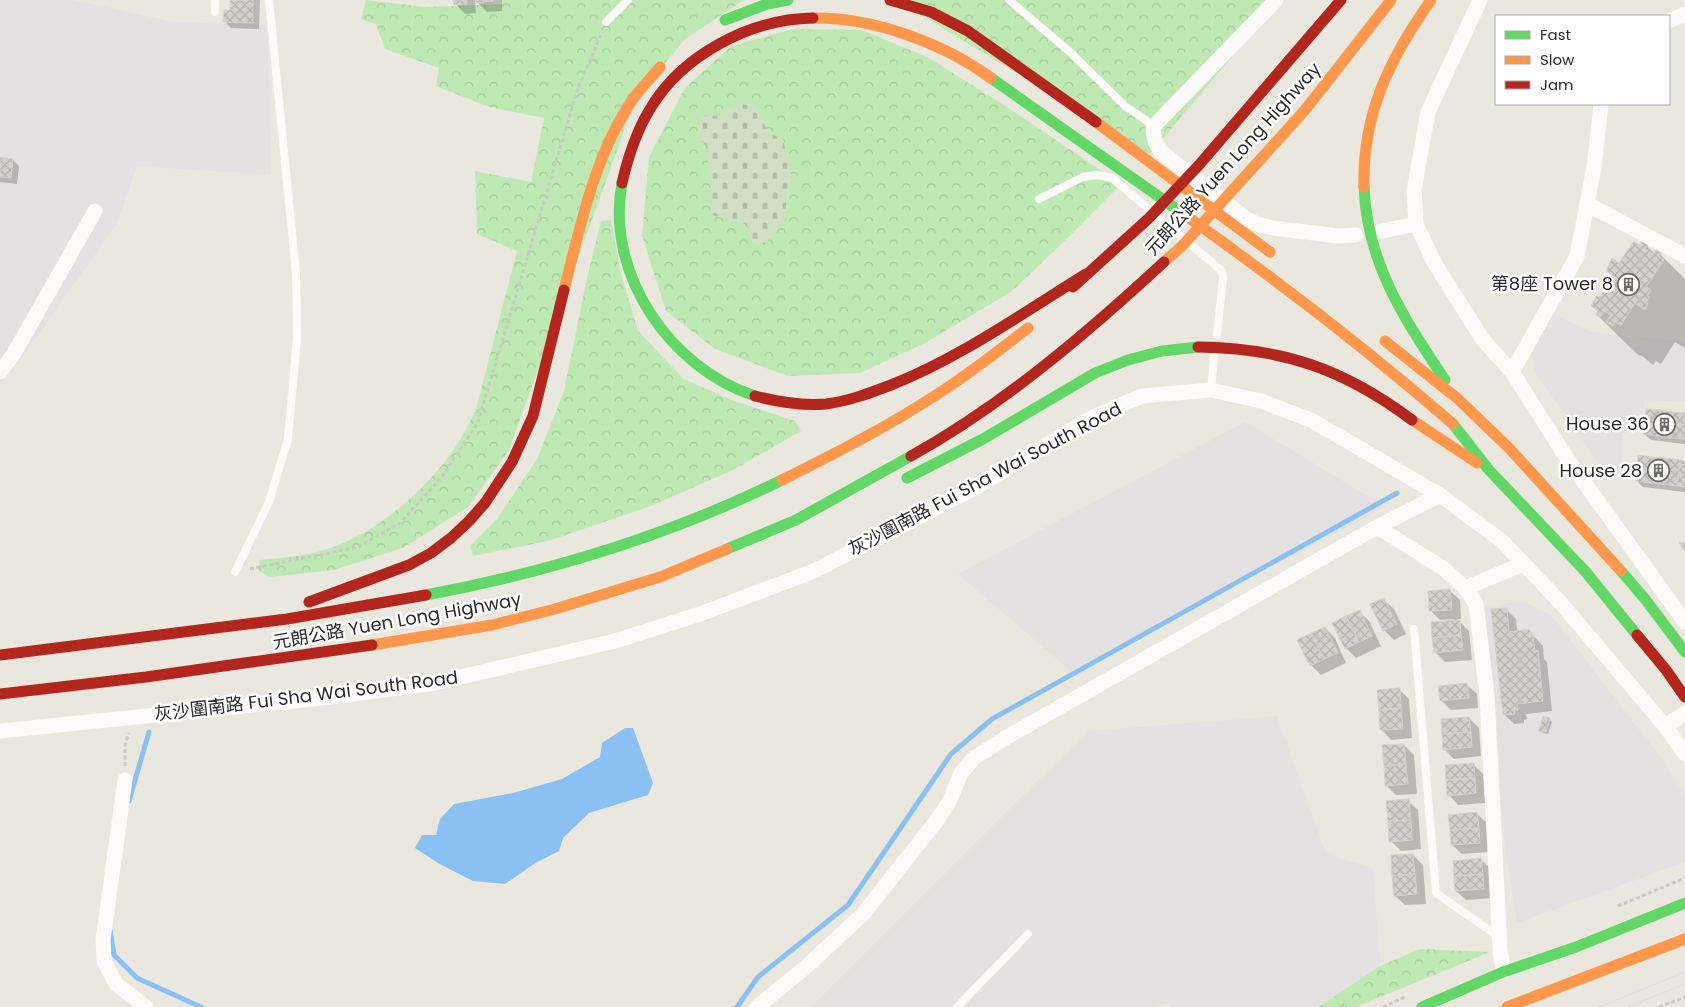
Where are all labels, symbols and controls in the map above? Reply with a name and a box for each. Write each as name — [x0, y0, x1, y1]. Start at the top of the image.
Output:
legend — [1495, 15, 1670, 105]
text: Fast — [1540, 24, 1571, 45]
text: Slow — [1540, 49, 1575, 70]
street label: 元朗公路 Yuen Long Highway — [1139, 57, 1326, 261]
text: Jam — [1540, 74, 1574, 95]
place label: 第8座 Tower 8 — [1491, 271, 1613, 296]
building icon: 第8座 Tower 8 — [1617, 272, 1641, 296]
street label: 灰沙圍南路 Fui Sha Wai South Road — [844, 396, 1126, 561]
place label: House 36 — [1566, 411, 1649, 436]
building icon: House 36 — [1653, 412, 1677, 436]
place label: House 28 — [1559, 458, 1642, 483]
building icon: House 28 — [1646, 459, 1670, 483]
street label: 元朗公路 Yuen Long Highway — [271, 586, 523, 655]
street label: 灰沙圍南路 Fui Sha Wai South Road — [153, 664, 459, 727]

